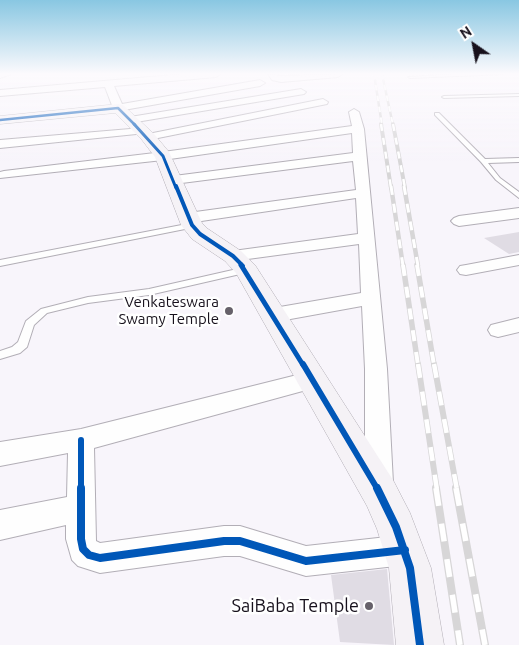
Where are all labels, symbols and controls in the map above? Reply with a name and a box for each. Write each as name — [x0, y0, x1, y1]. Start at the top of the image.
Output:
north arrow — [449, 20, 499, 70]
text: N — [457, 23, 475, 42]
place label: Venkateswara Swamy Temple — [118, 293, 219, 328]
marker: Venkateswara Swamy Temple — [223, 305, 235, 317]
place label: SaiBaba Temple — [232, 595, 359, 617]
marker: SaiBaba Temple — [363, 600, 375, 612]

